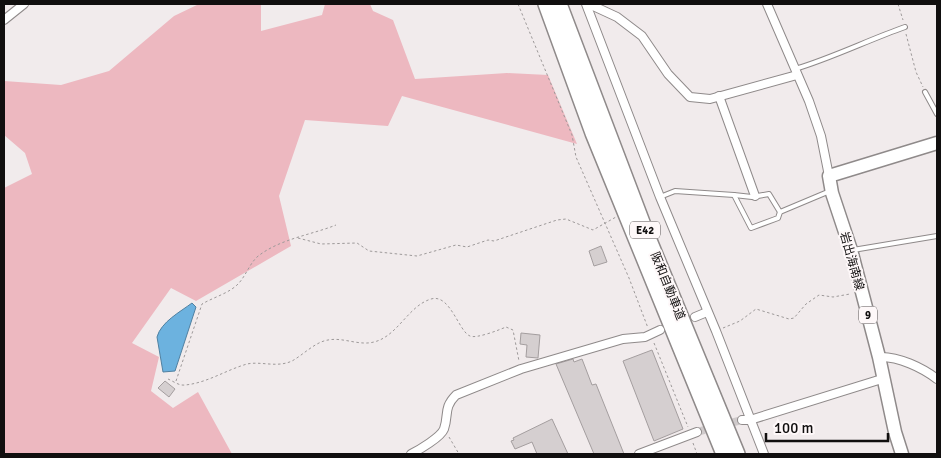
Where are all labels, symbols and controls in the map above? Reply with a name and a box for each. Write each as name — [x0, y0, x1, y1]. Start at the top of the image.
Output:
road number: E42 — [630, 222, 660, 238]
street label: 岩出海南線 — [836, 230, 867, 292]
street label: 阪和自動車道 — [647, 250, 688, 322]
road number: 9 — [859, 306, 877, 324]
scale bar — [766, 410, 888, 442]
text: 100 m — [774, 419, 814, 437]

